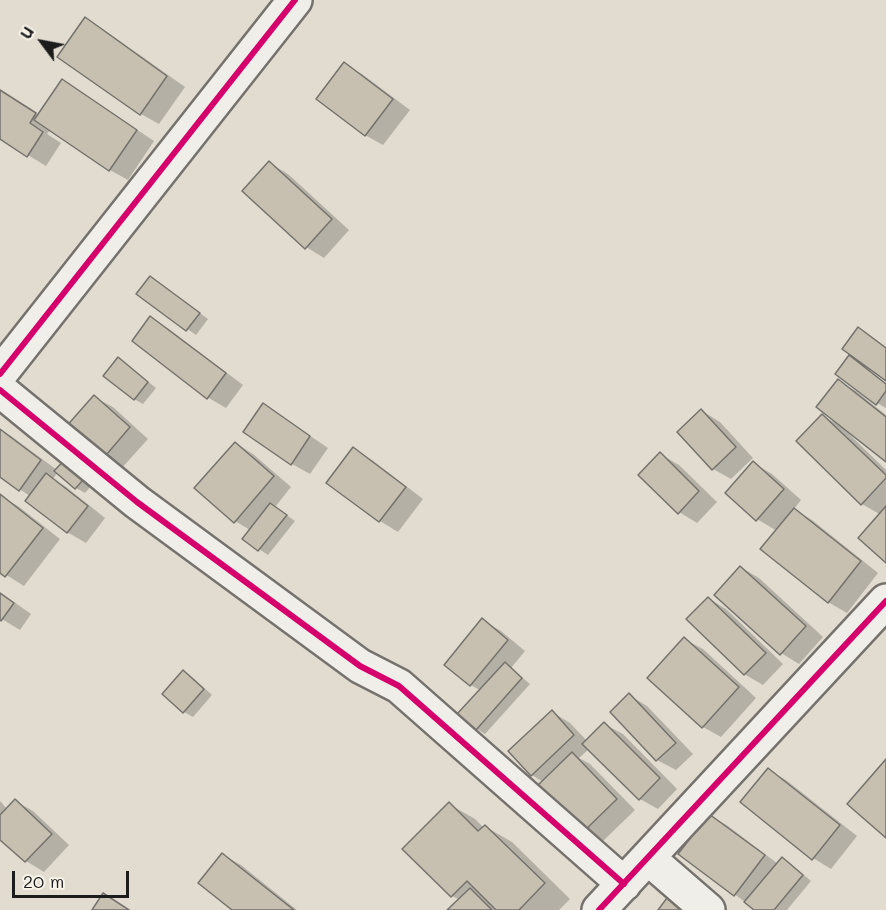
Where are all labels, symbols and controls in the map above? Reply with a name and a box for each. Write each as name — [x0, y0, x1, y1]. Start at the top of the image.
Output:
north arrow — [12, 12, 72, 72]
text: U — [14, 22, 38, 43]
scale bar — [15, 859, 132, 897]
text: 20 m — [23, 869, 64, 893]

